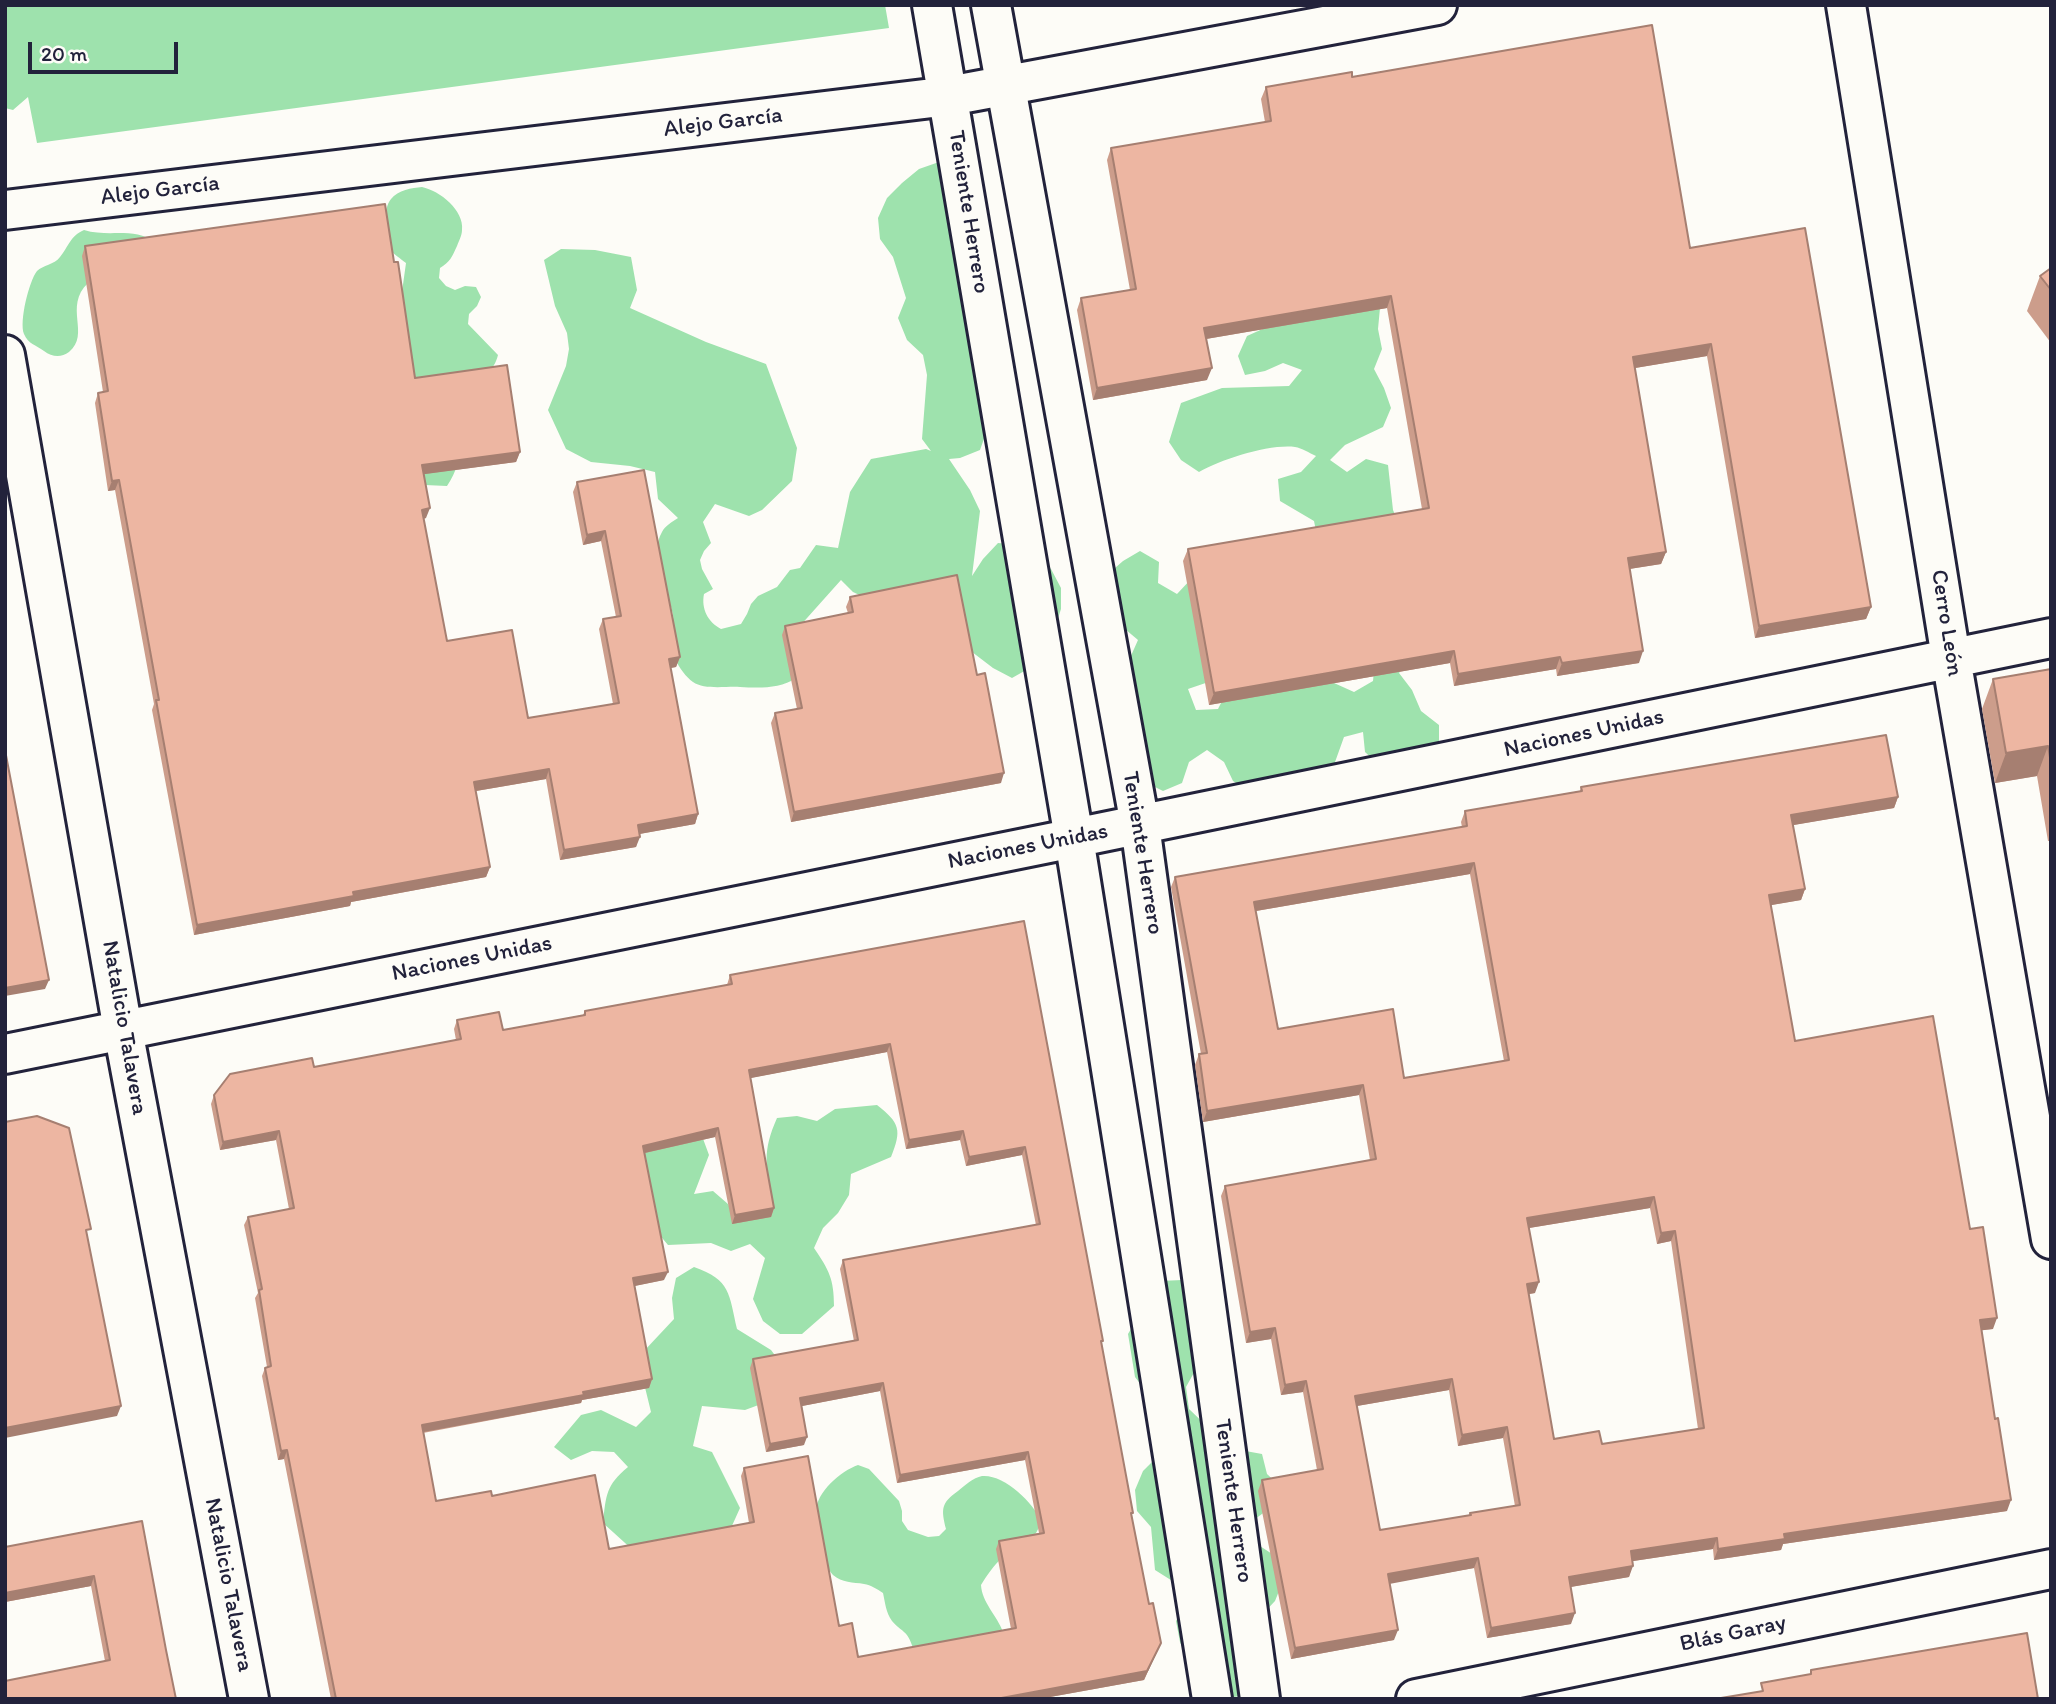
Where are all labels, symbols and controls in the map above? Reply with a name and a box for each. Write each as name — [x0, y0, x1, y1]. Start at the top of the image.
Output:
scale bar — [32, 28, 182, 72]
text: 20 m — [41, 41, 87, 66]
street label: Alejo García — [662, 102, 784, 144]
street label: Teniente Herrero — [941, 128, 995, 296]
street label: Alejo García — [99, 170, 221, 212]
street label: Cerro León — [1924, 568, 1968, 678]
street label: Naciones Unidas — [1502, 704, 1666, 764]
street label: Teniente Herrero — [1115, 769, 1169, 937]
street label: Naciones Unidas — [945, 818, 1111, 876]
street label: Naciones Unidas — [389, 930, 555, 988]
street label: Natalicio Talavera — [95, 939, 153, 1117]
street label: Teniente Herrero — [1208, 1417, 1258, 1585]
street label: Natalicio Talavera — [198, 1496, 258, 1674]
street label: Blás Garay — [1677, 1609, 1789, 1659]

